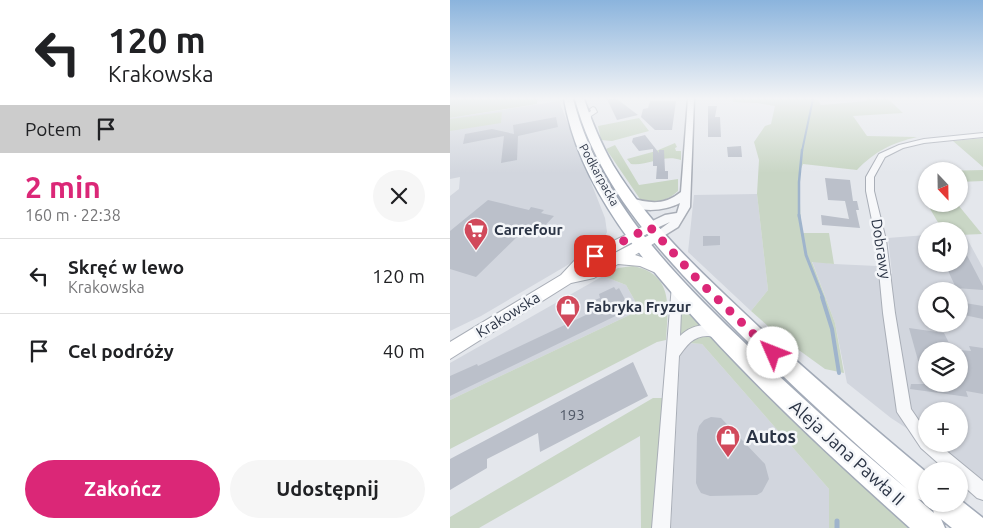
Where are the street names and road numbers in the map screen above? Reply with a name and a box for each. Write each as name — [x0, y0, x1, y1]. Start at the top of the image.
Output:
street label: Podkarpacka — [577, 142, 622, 208]
street label: Dobrawy — [868, 218, 895, 280]
street label: Krakowska — [473, 288, 543, 341]
street label: Aleja Jana Pawła II — [786, 396, 909, 509]

